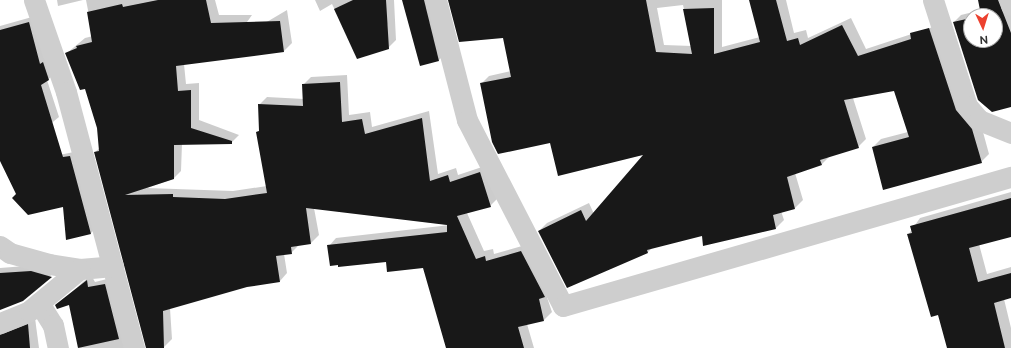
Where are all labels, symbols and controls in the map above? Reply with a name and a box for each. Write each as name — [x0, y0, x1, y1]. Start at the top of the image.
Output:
north arrow — [963, 8, 1003, 48]
text: N — [979, 33, 988, 46]

